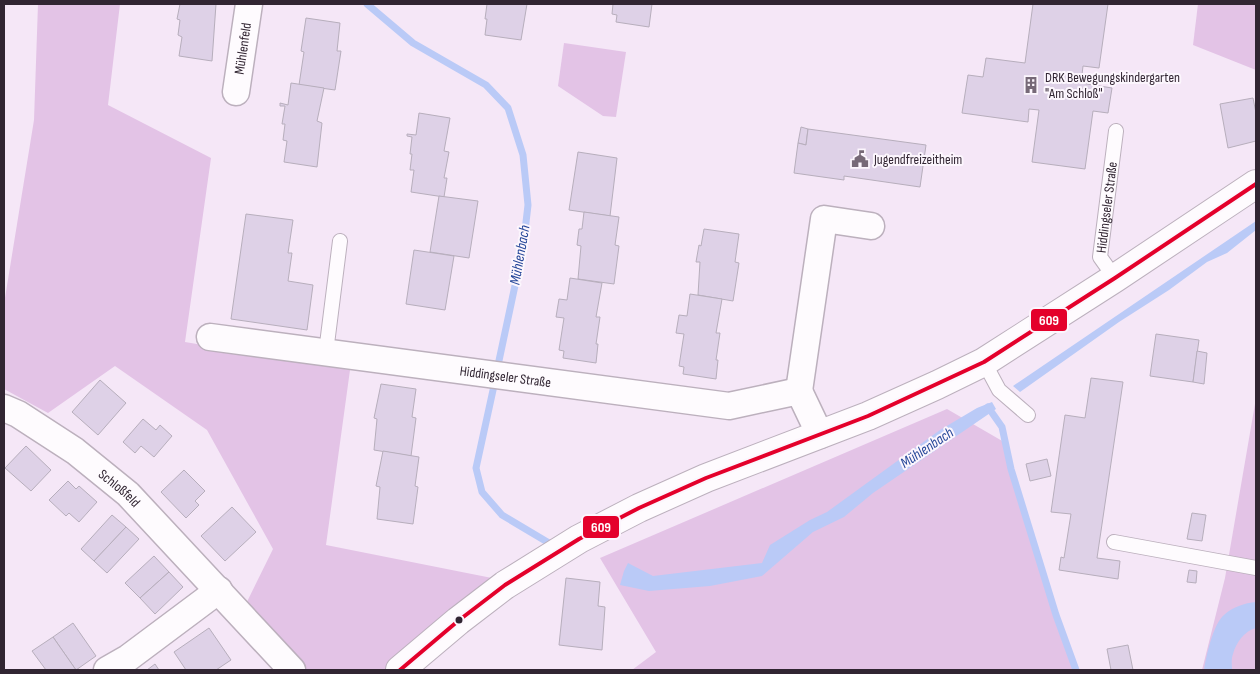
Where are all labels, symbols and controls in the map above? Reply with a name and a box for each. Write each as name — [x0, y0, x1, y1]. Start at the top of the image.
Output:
street label: Mühlenfeld — [230, 21, 255, 76]
place label: DRK Bewegungskindergarten "Am Schloß" — [1045, 69, 1180, 102]
building icon: DRK Bewegungskindergarten "Am Schloß" — [1021, 75, 1041, 95]
public building icon: Jugendfreizeitheim — [850, 149, 870, 169]
place label: Jugendfreizeitheim — [873, 151, 962, 168]
street label: Hiddingseler Straße — [1092, 161, 1121, 254]
water label: Mühlenbach — [505, 224, 535, 286]
line badge: 609 — [1030, 308, 1068, 332]
text: 609 — [1039, 312, 1059, 329]
street label: Hiddingseler Straße — [459, 362, 552, 391]
water label: Mühlenbach — [897, 423, 957, 473]
street label: Schloßfeld — [95, 465, 144, 510]
line badge: 609 — [582, 515, 620, 539]
text: 609 — [591, 519, 611, 536]
unlabelled marker — [454, 615, 464, 625]

